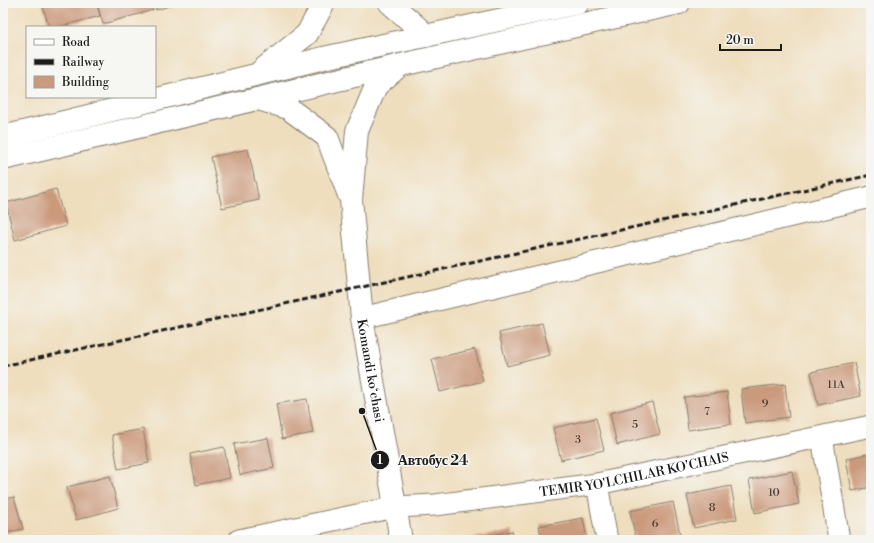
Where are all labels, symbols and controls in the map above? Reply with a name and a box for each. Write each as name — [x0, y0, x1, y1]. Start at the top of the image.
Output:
legend — [26, 26, 156, 98]
scale bar — [720, 26, 781, 52]
text: 20 m — [726, 33, 754, 48]
text: Road — [62, 35, 90, 50]
text: Railway — [62, 55, 104, 70]
text: Building — [61, 75, 110, 90]
street label: Komandi ko‘chasi — [353, 318, 387, 424]
house number: 11A — [827, 378, 845, 392]
house number: 9 — [762, 397, 769, 411]
house number: 7 — [704, 405, 710, 419]
house number: 5 — [632, 418, 638, 432]
house number: 3 — [575, 433, 581, 447]
callout: Автобус 24 — [370, 447, 477, 473]
street label: TEMIR YO'LCHILAR KO'CHAIS — [538, 449, 730, 500]
text: Автобус 24 — [398, 452, 468, 470]
text: 1 — [377, 453, 383, 468]
house number: 10 — [768, 486, 780, 500]
house number: 8 — [709, 501, 716, 515]
house number: 6 — [652, 517, 659, 531]

